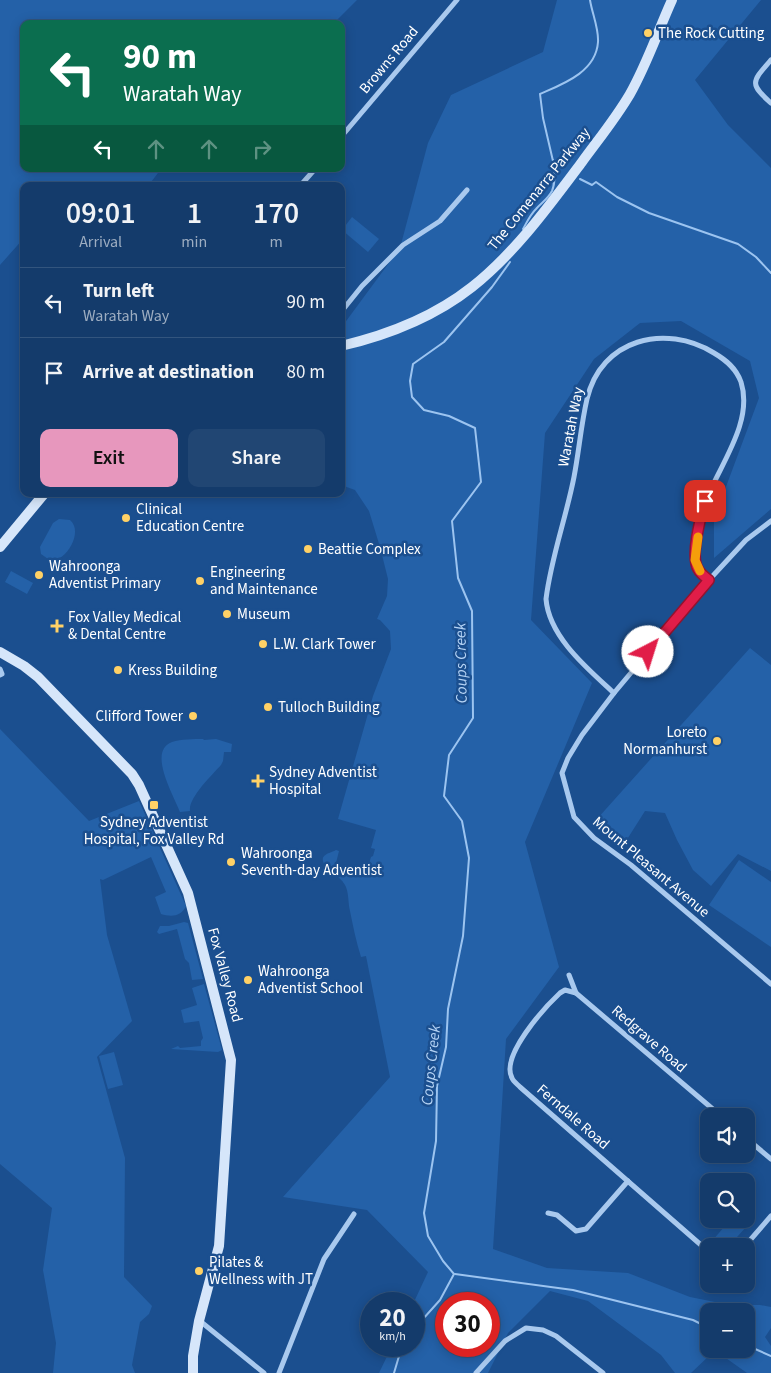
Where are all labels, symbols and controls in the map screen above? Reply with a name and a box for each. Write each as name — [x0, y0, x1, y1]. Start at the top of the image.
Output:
street label: Browns Road — [354, 22, 424, 98]
place label: The Rock Cutting — [658, 23, 765, 44]
marker: The Rock Cutting — [642, 27, 654, 39]
text: 90 m — [123, 32, 197, 82]
icon: left — [40, 40, 105, 105]
text: Waratah Way — [123, 78, 242, 110]
street label: The Comenarra Parkway — [483, 123, 595, 255]
icon: left — [89, 135, 117, 163]
icon: ahead — [142, 135, 170, 163]
icon: ahead — [195, 135, 223, 163]
icon: right — [248, 135, 276, 163]
text: 09:01 — [66, 192, 136, 235]
text: 1 — [187, 192, 202, 235]
text: 170 — [253, 192, 299, 235]
text: Arrival — [79, 231, 122, 253]
text: min — [181, 231, 207, 253]
text: m — [270, 231, 283, 253]
text: Turn left — [83, 278, 154, 305]
icon: left — [40, 289, 68, 317]
text: 90 m — [287, 289, 325, 316]
text: Waratah Way — [83, 305, 169, 327]
icon: arrive — [40, 359, 68, 387]
text: Arrive at destination — [83, 359, 254, 386]
text: 80 m — [287, 359, 325, 386]
street label: Waratah Way — [553, 385, 589, 469]
button: Exit — [40, 429, 178, 487]
button: Share — [188, 429, 325, 487]
pin — [684, 480, 726, 522]
icon: arrive — [691, 487, 719, 515]
place label: Clinical Education Centre — [136, 499, 244, 537]
marker: Clinical Education Centre — [120, 512, 132, 524]
place label: Beattie Complex — [318, 539, 421, 560]
marker: Beattie Complex — [302, 543, 314, 555]
place label: Wahroonga Adventist Primary — [49, 556, 161, 594]
place label: Engineering and Maintenance — [210, 562, 318, 600]
marker: Wahroonga Adventist Primary — [33, 569, 45, 581]
marker: Engineering and Maintenance — [194, 575, 206, 587]
place label: Museum — [237, 604, 290, 625]
place label: Fox Valley Medical & Dental Centre — [68, 607, 181, 645]
marker: Museum — [221, 608, 233, 620]
marker: Fox Valley Medical & Dental Centre — [50, 619, 64, 633]
water label: Coups Creek — [449, 622, 473, 704]
position arrow — [621, 625, 673, 677]
place label: L.W. Clark Tower — [273, 634, 376, 655]
marker: L.W. Clark Tower — [257, 638, 269, 650]
place label: Kress Building — [128, 660, 217, 681]
marker: Kress Building — [112, 664, 124, 676]
place label: Tulloch Building — [278, 697, 380, 718]
marker: Tulloch Building — [262, 701, 274, 713]
place label: Clifford Tower — [95, 706, 184, 727]
marker: Clifford Tower — [187, 710, 199, 722]
place label: Loreto Normanhurst — [623, 722, 707, 760]
marker: Loreto Normanhurst — [711, 735, 723, 747]
place label: Sydney Adventist Hospital — [269, 762, 377, 800]
marker: Sydney Adventist Hospital — [251, 774, 265, 788]
marker: Sydney Adventist Hospital, Fox Valley Rd — [148, 799, 160, 811]
place label: Sydney Adventist Hospital, Fox Valley Rd — [84, 812, 224, 850]
street label: Mount Pleasant Avenue — [588, 812, 714, 922]
place label: Wahroonga Seventh-day Adventist — [241, 843, 382, 881]
marker: Wahroonga Seventh-day Adventist — [225, 856, 237, 868]
street label: Fox Valley Road — [202, 925, 248, 1025]
place label: Wahroonga Adventist School — [258, 961, 363, 999]
marker: Wahroonga Adventist School — [242, 974, 254, 986]
street label: Redgrave Road — [607, 1000, 691, 1078]
water label: Coups Creek — [416, 1023, 446, 1106]
street label: Ferndale Road — [532, 1079, 614, 1155]
map controls — [700, 1108, 755, 1358]
button: sound — [700, 1108, 755, 1163]
button: search — [700, 1173, 755, 1228]
button: + — [700, 1238, 755, 1293]
place label: Pilates & Wellness with JT — [209, 1252, 313, 1290]
marker: Pilates & Wellness with JT — [193, 1265, 205, 1277]
speed limit sign: 30 — [435, 1292, 500, 1357]
text: 20 — [379, 1300, 406, 1336]
button: − — [700, 1303, 755, 1358]
text: km/h — [379, 1328, 406, 1345]

